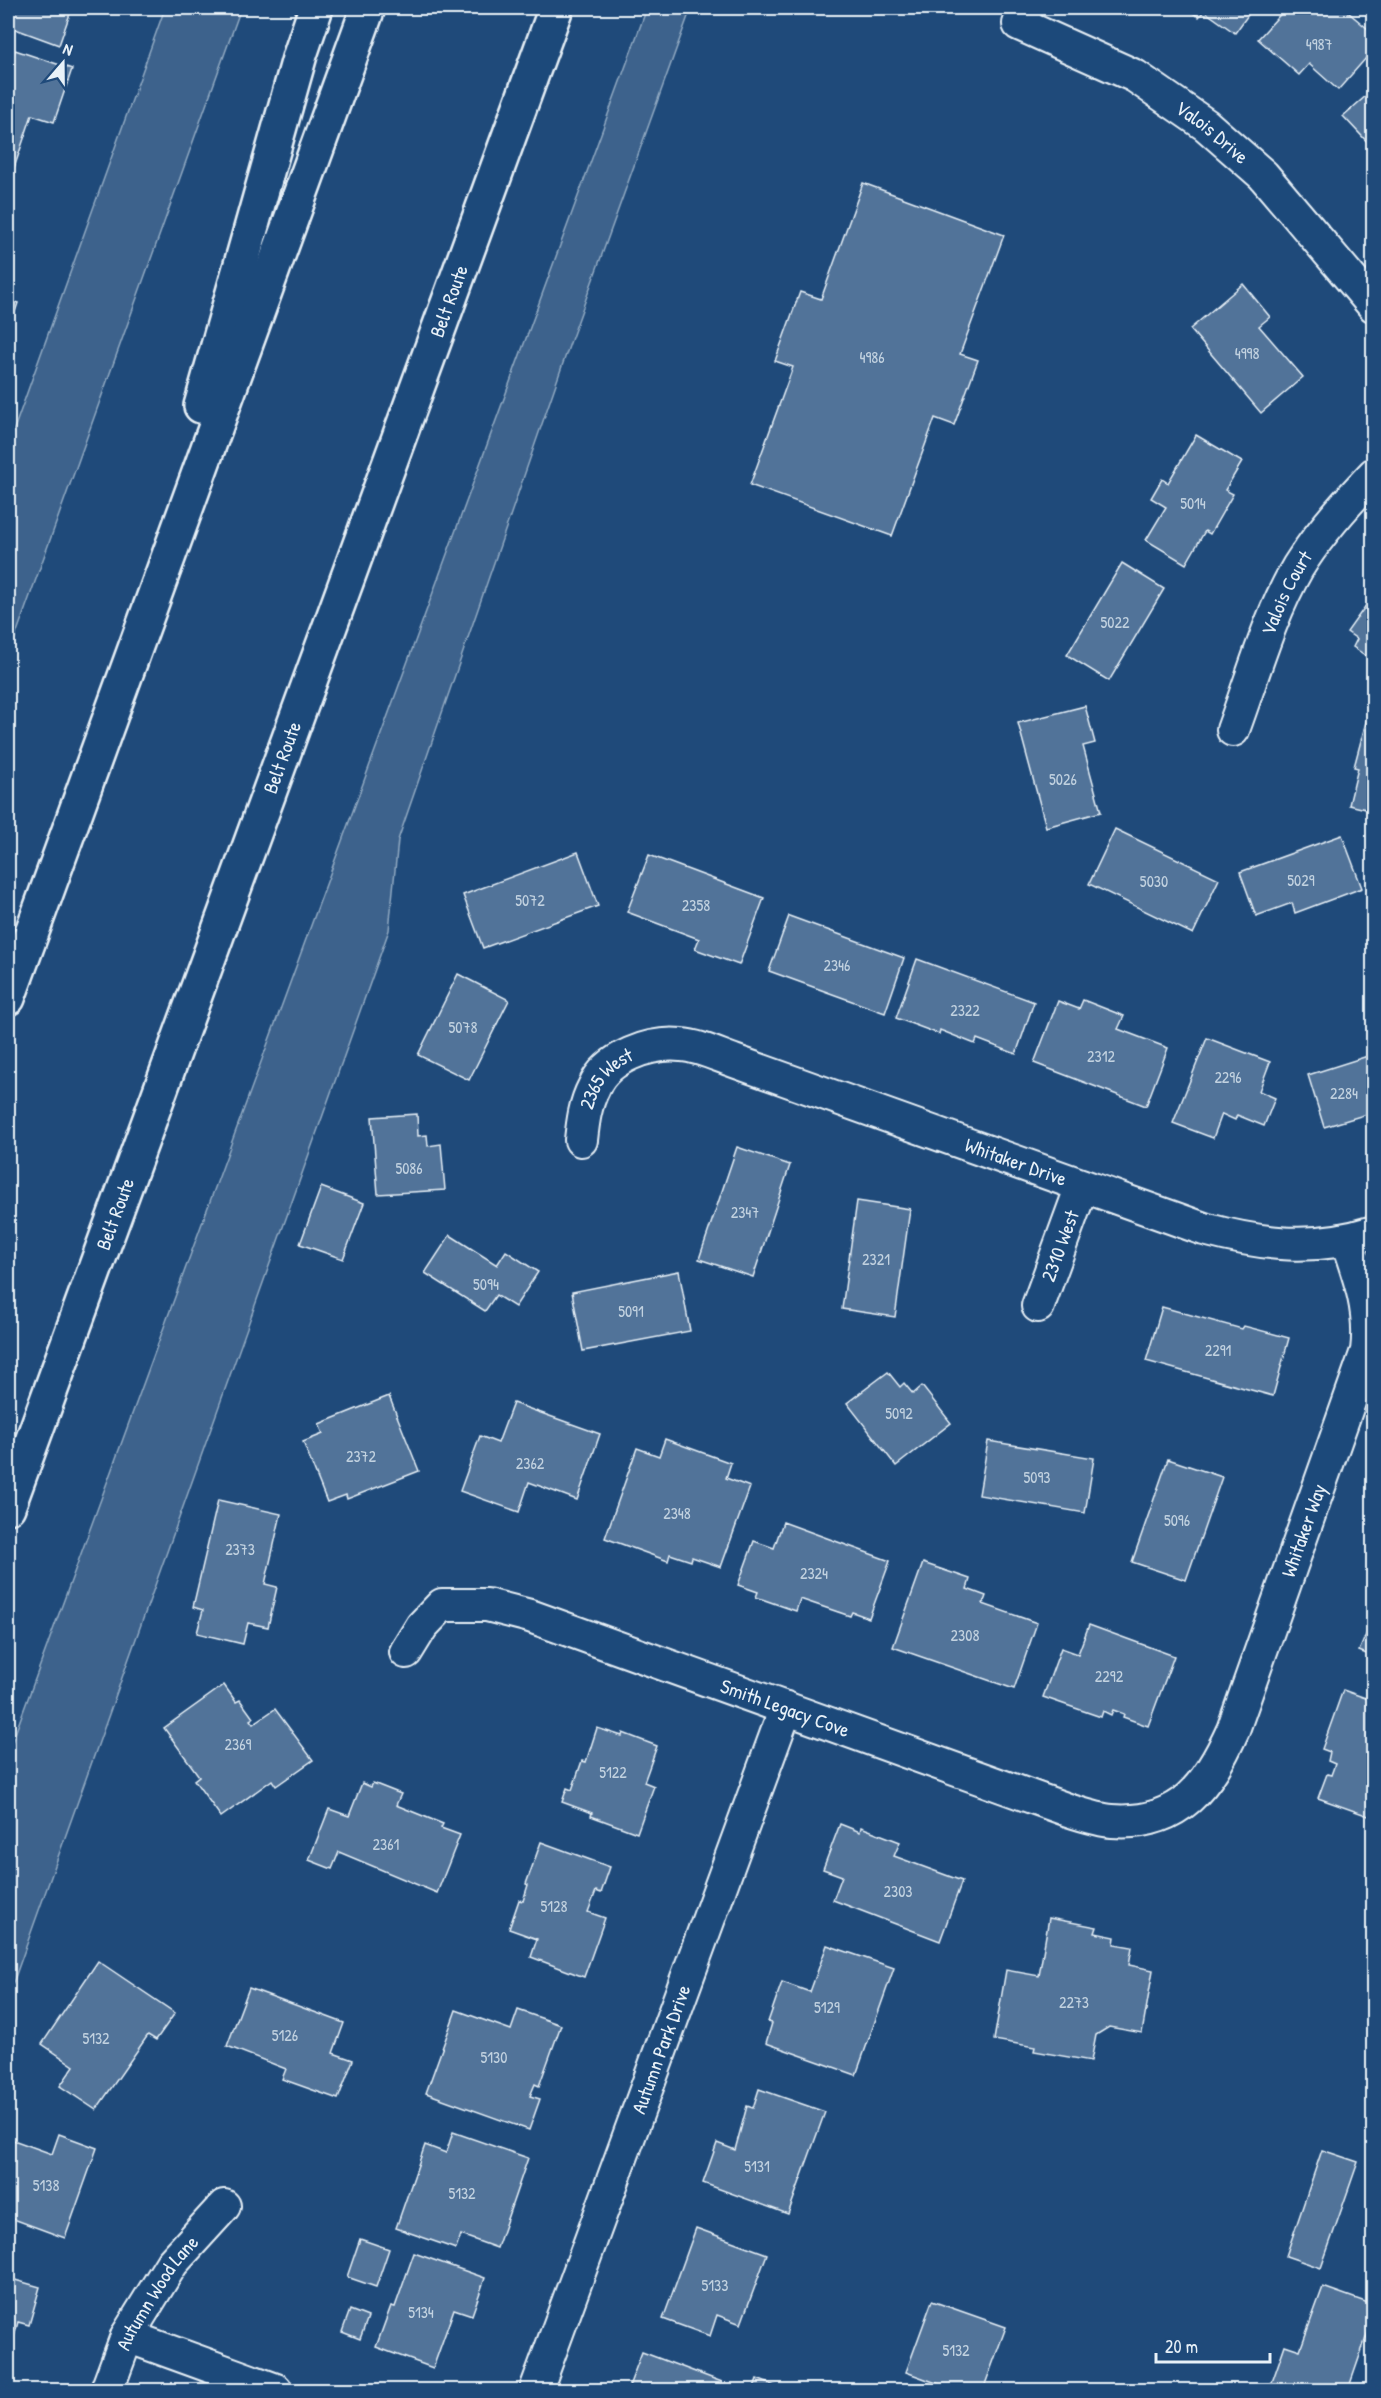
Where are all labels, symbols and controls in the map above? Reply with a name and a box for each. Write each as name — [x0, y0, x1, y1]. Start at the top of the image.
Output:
north arrow — [33, 33, 93, 93]
house number: 4987 — [1306, 33, 1332, 55]
text: N — [60, 37, 76, 61]
street label: Valois Drive — [1170, 94, 1255, 169]
street label: Belt Route — [423, 261, 474, 341]
house number: 4998 — [1235, 342, 1259, 364]
house number: 4986 — [859, 346, 885, 368]
house number: 5014 — [1180, 492, 1206, 514]
street label: Valois Court — [1254, 544, 1319, 639]
house number: 5022 — [1101, 611, 1130, 633]
street label: Belt Route — [256, 717, 307, 797]
house number: 5026 — [1049, 768, 1077, 790]
house number: 5029 — [1287, 869, 1315, 891]
house number: 5030 — [1140, 870, 1168, 892]
house number: 5072 — [515, 889, 545, 911]
house number: 2358 — [682, 894, 710, 916]
house number: 2346 — [823, 954, 851, 976]
house number: 2322 — [950, 999, 980, 1021]
house number: 5078 — [449, 1016, 477, 1038]
street label: 2365 West — [572, 1040, 638, 1112]
house number: 2312 — [1087, 1045, 1115, 1067]
house number: 2296 — [1214, 1066, 1242, 1088]
house number: 2284 — [1330, 1082, 1358, 1104]
street label: Whitaker Drive — [961, 1131, 1071, 1192]
house number: 5086 — [395, 1157, 423, 1179]
street label: Belt Route — [89, 1174, 140, 1254]
house number: 2347 — [731, 1201, 759, 1223]
street label: 2310 West — [1034, 1205, 1085, 1285]
house number: 2321 — [862, 1248, 890, 1270]
house number: 5094 — [473, 1273, 499, 1295]
house number: 5091 — [618, 1300, 644, 1322]
house number: 2291 — [1205, 1339, 1232, 1361]
house number: 5092 — [885, 1402, 913, 1424]
house number: 2372 — [346, 1445, 377, 1467]
house number: 2362 — [516, 1452, 545, 1474]
house number: 5093 — [1024, 1466, 1050, 1488]
street label: Whitaker Way — [1274, 1480, 1332, 1581]
house number: 2348 — [663, 1502, 691, 1524]
house number: 5096 — [1164, 1509, 1190, 1531]
house number: 2373 — [225, 1538, 255, 1560]
house number: 2324 — [800, 1562, 828, 1584]
house number: 2308 — [951, 1624, 979, 1646]
house number: 2292 — [1095, 1665, 1124, 1687]
street label: Smith Legacy Cove — [717, 1672, 853, 1743]
house number: 2369 — [225, 1733, 252, 1755]
house number: 5122 — [599, 1761, 627, 1783]
house number: 2361 — [373, 1833, 400, 1855]
house number: 2303 — [884, 1880, 913, 1902]
house number: 5128 — [541, 1895, 568, 1917]
street label: Autumn Park Drive — [624, 1981, 696, 2117]
house number: 2273 — [1059, 1991, 1089, 2013]
house number: 5129 — [814, 1996, 840, 2018]
house number: 5126 — [272, 2024, 298, 2046]
house number: 5132 — [82, 2027, 110, 2049]
house number: 5130 — [481, 2046, 507, 2068]
house number: 5131 — [744, 2155, 770, 2177]
house number: 5138 — [33, 2174, 59, 2196]
house number: 5132 — [448, 2182, 476, 2204]
street label: Autumn Wood Lane — [109, 2229, 204, 2354]
house number: 5133 — [702, 2274, 728, 2296]
house number: 5134 — [408, 2301, 434, 2323]
scale bar — [1156, 2326, 1270, 2364]
text: 20 m — [1165, 2334, 1198, 2359]
house number: 5132 — [942, 2339, 970, 2361]

